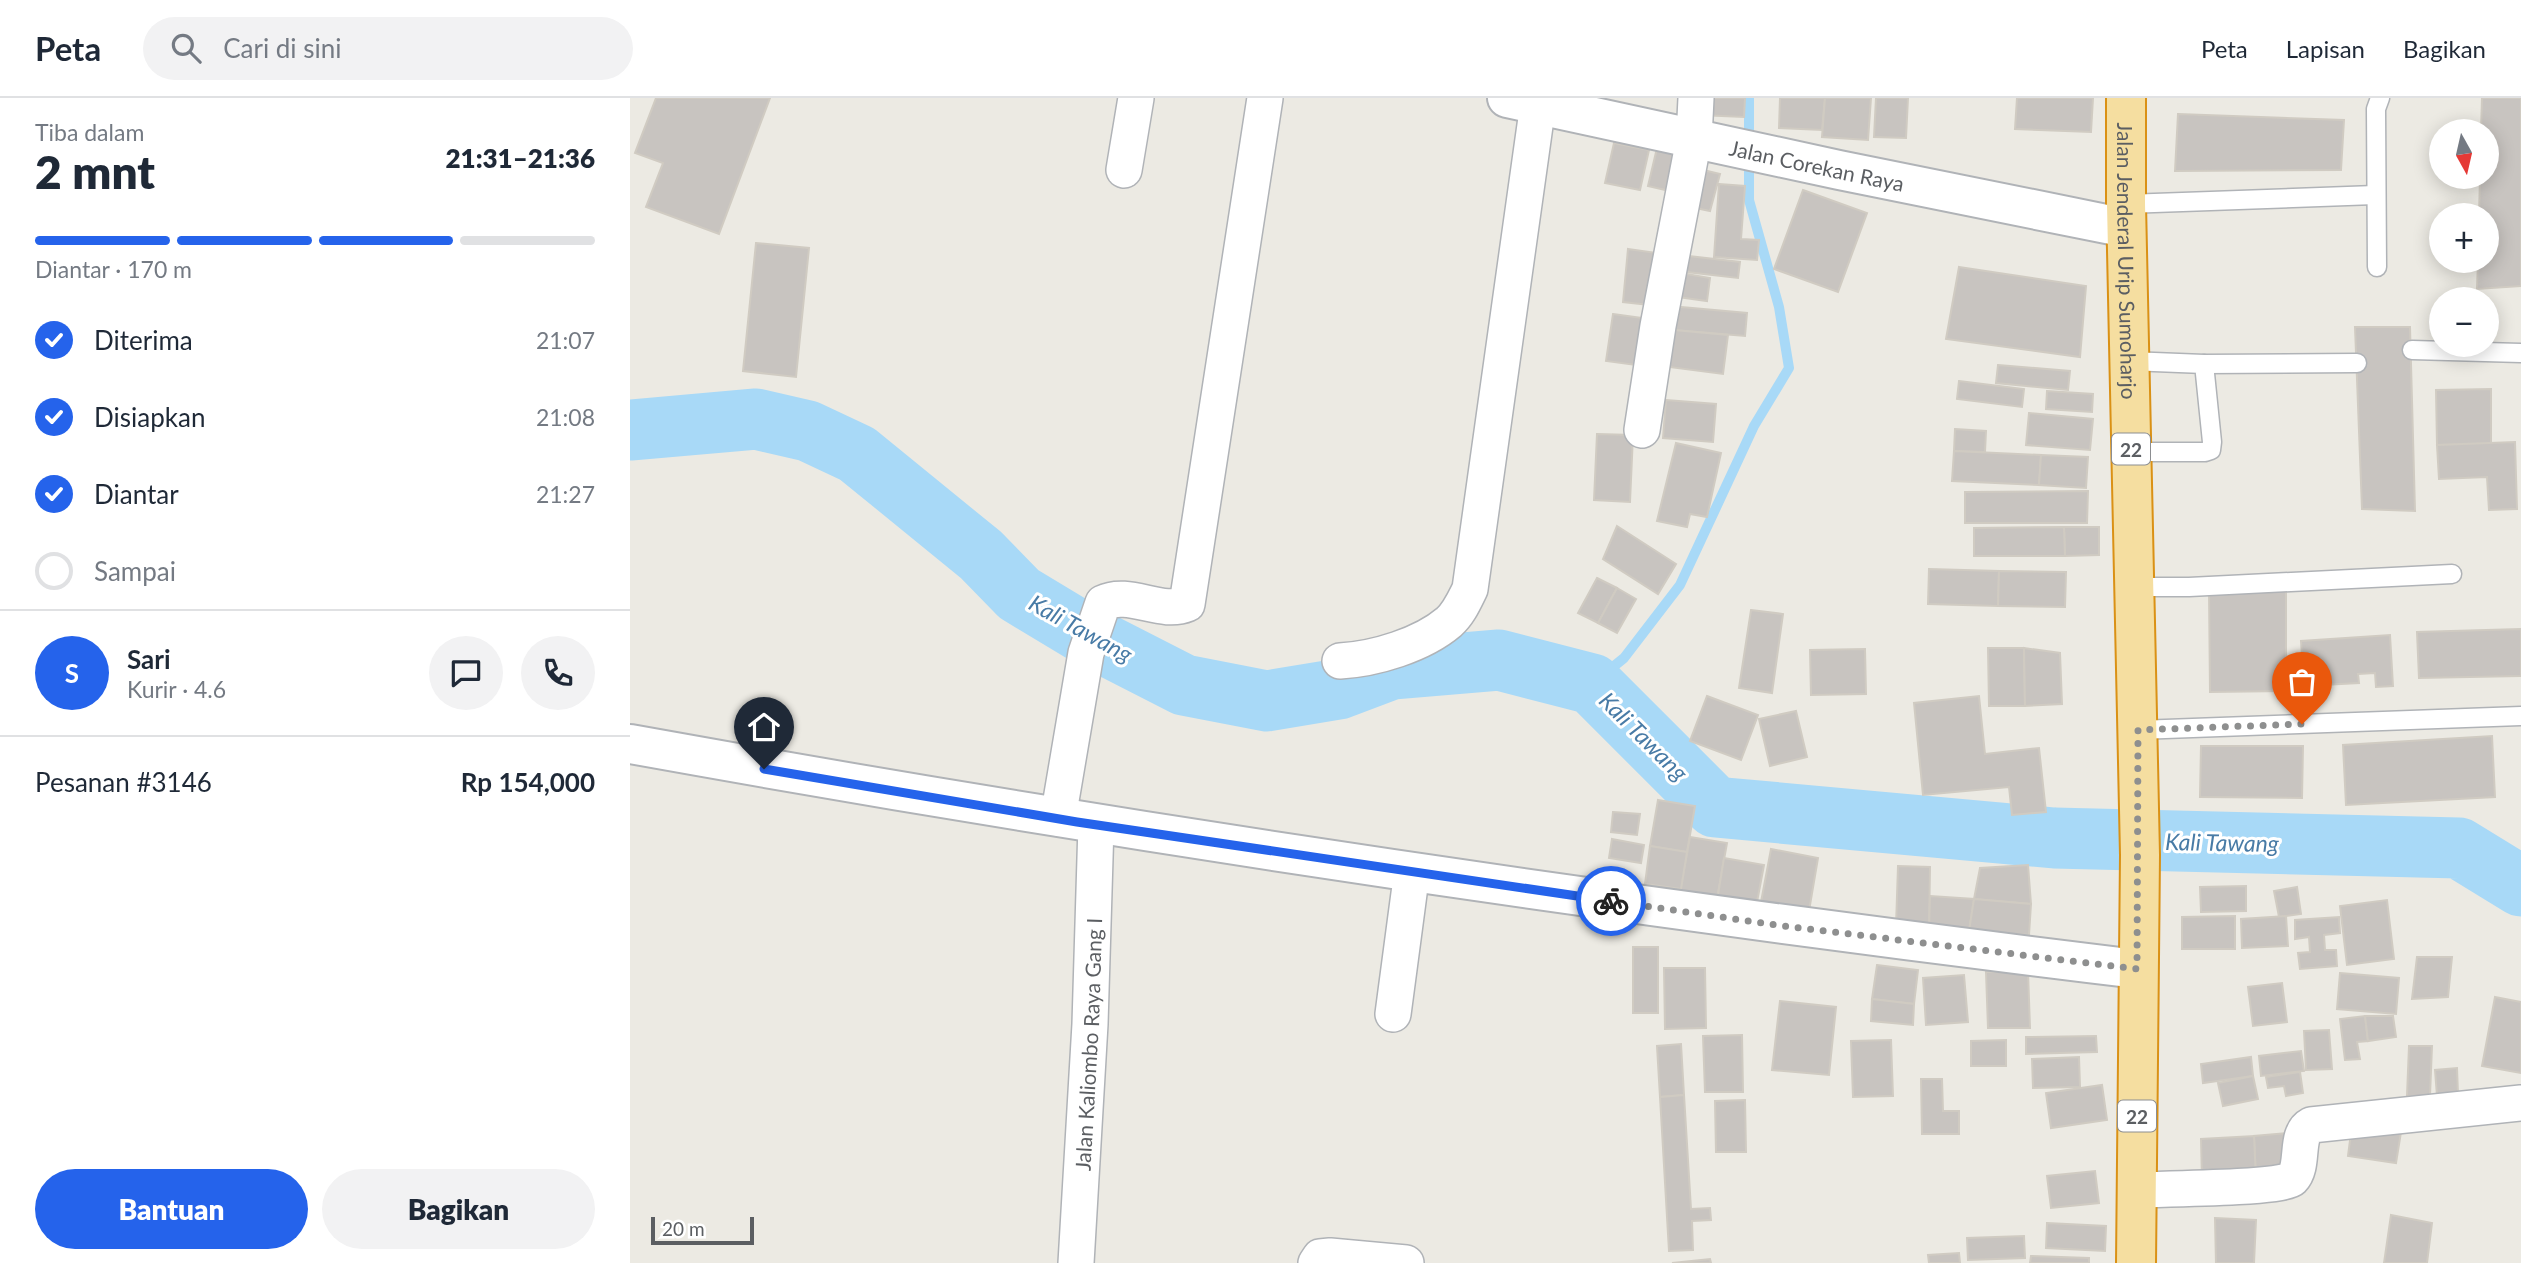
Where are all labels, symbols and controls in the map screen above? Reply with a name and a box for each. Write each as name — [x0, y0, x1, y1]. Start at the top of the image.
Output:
search box — [143, 17, 633, 80]
text: Peta — [35, 28, 101, 68]
icon: search — [167, 29, 205, 67]
text: Cari di sini — [223, 32, 342, 64]
text: Peta — [2201, 34, 2248, 63]
text: Lapisan — [2286, 34, 2365, 63]
text: Bagikan — [2403, 34, 2486, 63]
text: Tiba dalam — [35, 118, 144, 146]
north arrow — [2429, 119, 2499, 189]
map controls — [2429, 119, 2499, 357]
street label: Jalan Jenderal Urip Sumoharjo — [2114, 122, 2143, 400]
street label: Jalan Corekan Raya — [1727, 134, 1906, 195]
text: 21:31–21:36 — [445, 142, 595, 174]
text: 2 mnt — [35, 144, 155, 199]
button: + — [2429, 203, 2499, 273]
text: Diantar · 170 m — [35, 255, 192, 283]
button: − — [2429, 287, 2499, 357]
icon: check — [35, 321, 73, 359]
text: Diterima — [94, 324, 193, 356]
text: 21:07 — [536, 326, 595, 354]
icon: check — [35, 398, 73, 436]
text: Disiapkan — [94, 401, 205, 433]
text: 21:08 — [536, 403, 595, 431]
road number: 22 — [2112, 434, 2150, 464]
icon: check — [35, 475, 73, 513]
text: Diantar — [94, 478, 179, 510]
text: 21:27 — [536, 480, 595, 508]
text: Sampai — [94, 555, 176, 587]
water label: Kali Tawang — [1024, 588, 1138, 668]
button: chat — [429, 636, 503, 710]
button: phone — [521, 636, 595, 710]
text: Sari — [127, 643, 171, 675]
pin — [2272, 652, 2332, 724]
text: S — [65, 657, 79, 689]
icon: bag — [2283, 663, 2321, 701]
text: Kurir · 4.6 — [127, 675, 226, 703]
water label: Kali Tawang — [1594, 686, 1695, 787]
pin — [734, 697, 794, 769]
icon: home — [745, 708, 783, 746]
text: Pesanan #3146 — [35, 766, 212, 798]
text: Rp 154,000 — [461, 766, 595, 798]
water label: Kali Tawang — [2165, 827, 2280, 857]
courier — [1576, 866, 1646, 936]
icon: bike — [1592, 882, 1630, 920]
street label: Jalan Kaliombo Raya Gang I — [1069, 917, 1106, 1172]
road number: 22 — [2118, 1100, 2156, 1132]
button: Bantuan — [35, 1169, 308, 1249]
button: Bagikan — [322, 1169, 595, 1249]
scale bar — [651, 1214, 754, 1246]
text: 20 m — [662, 1217, 705, 1240]

